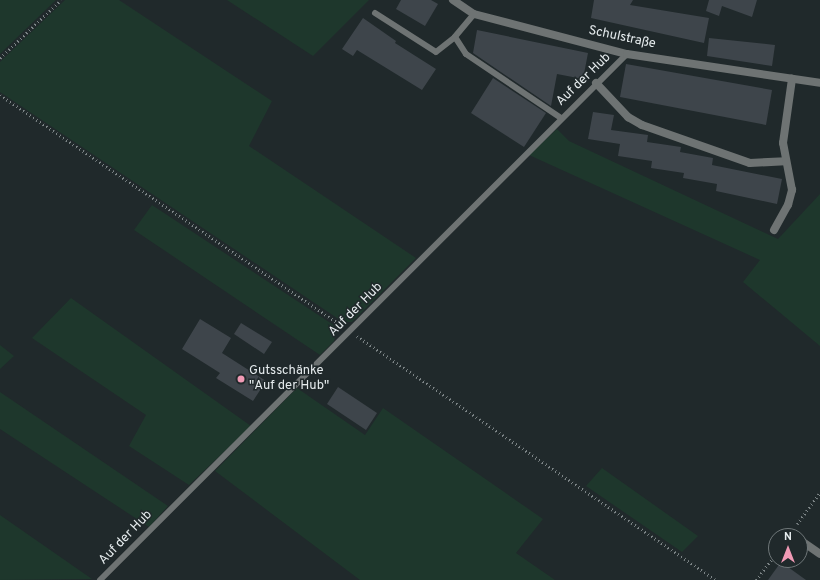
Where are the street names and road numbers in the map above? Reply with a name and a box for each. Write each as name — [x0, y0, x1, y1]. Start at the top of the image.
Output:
street label: Schulstraße — [587, 23, 657, 53]
street label: Auf der Hub — [554, 50, 614, 110]
street label: Auf der Hub — [326, 280, 386, 340]
street label: Auf der Hub — [96, 508, 156, 568]

